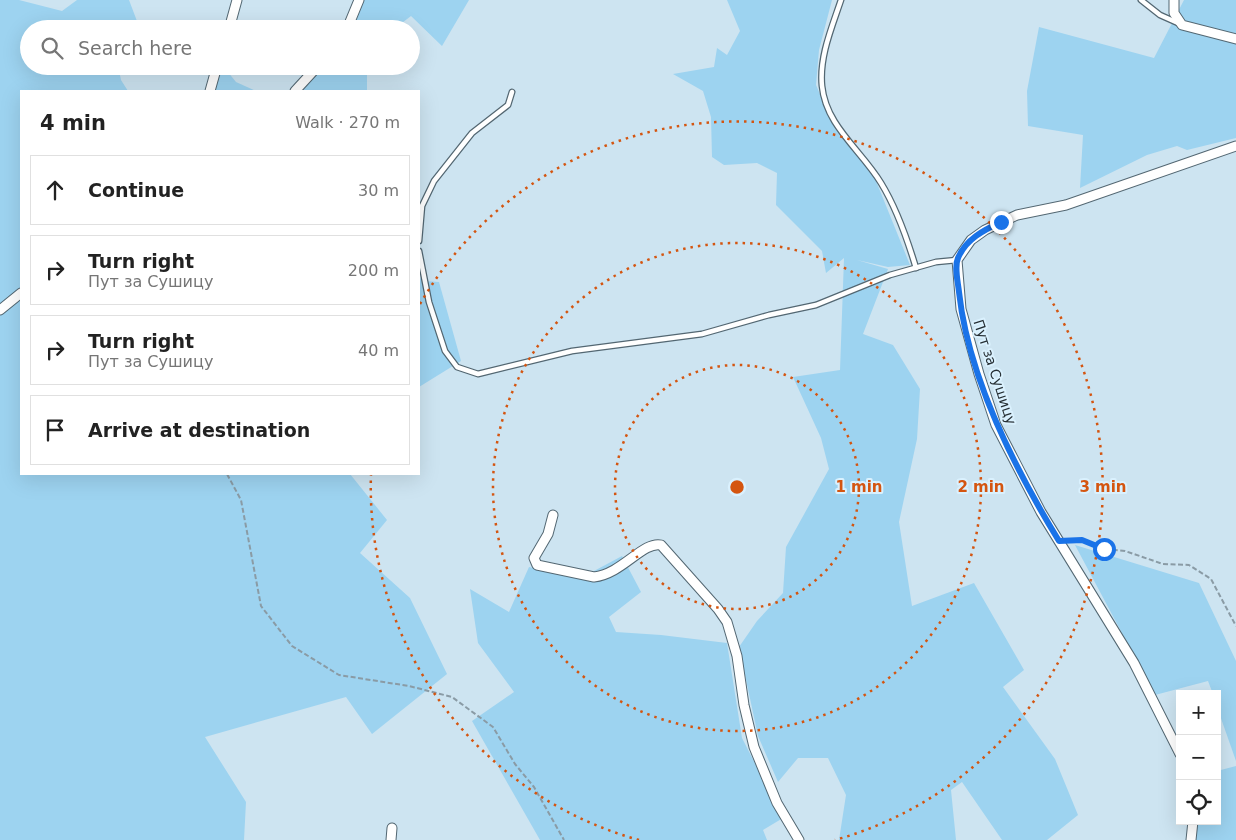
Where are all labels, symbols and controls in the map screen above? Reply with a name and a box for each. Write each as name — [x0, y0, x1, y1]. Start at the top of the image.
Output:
search box — [20, 20, 420, 75]
icon: search — [38, 34, 66, 62]
text: Search here — [78, 37, 192, 59]
text: 4 min — [40, 111, 106, 135]
text: Walk · 270 m — [295, 113, 400, 132]
icon: ahead — [41, 176, 69, 204]
text: Continue — [88, 179, 184, 201]
text: 30 m — [358, 181, 399, 200]
route end — [990, 211, 1013, 234]
text: Turn right — [88, 250, 194, 272]
icon: right — [41, 256, 69, 284]
text: 200 m — [348, 261, 399, 280]
text: Пут за Сушицу — [88, 272, 213, 291]
street label: Пут за Сушицу — [970, 317, 1020, 427]
text: Turn right — [88, 330, 194, 352]
icon: right — [41, 336, 69, 364]
text: 40 m — [358, 341, 399, 360]
text: Пут за Сушицу — [88, 352, 213, 371]
icon: arrive — [41, 416, 69, 444]
text: Arrive at destination — [88, 419, 310, 441]
centre of rings — [728, 478, 746, 496]
text: 1 min — [835, 478, 883, 496]
text: 2 min — [957, 478, 1005, 496]
text: 3 min — [1079, 478, 1127, 496]
route start — [1093, 538, 1116, 561]
map controls — [1176, 690, 1221, 825]
button: + — [1176, 690, 1221, 735]
button: − — [1176, 735, 1221, 780]
button: locate — [1176, 780, 1221, 825]

